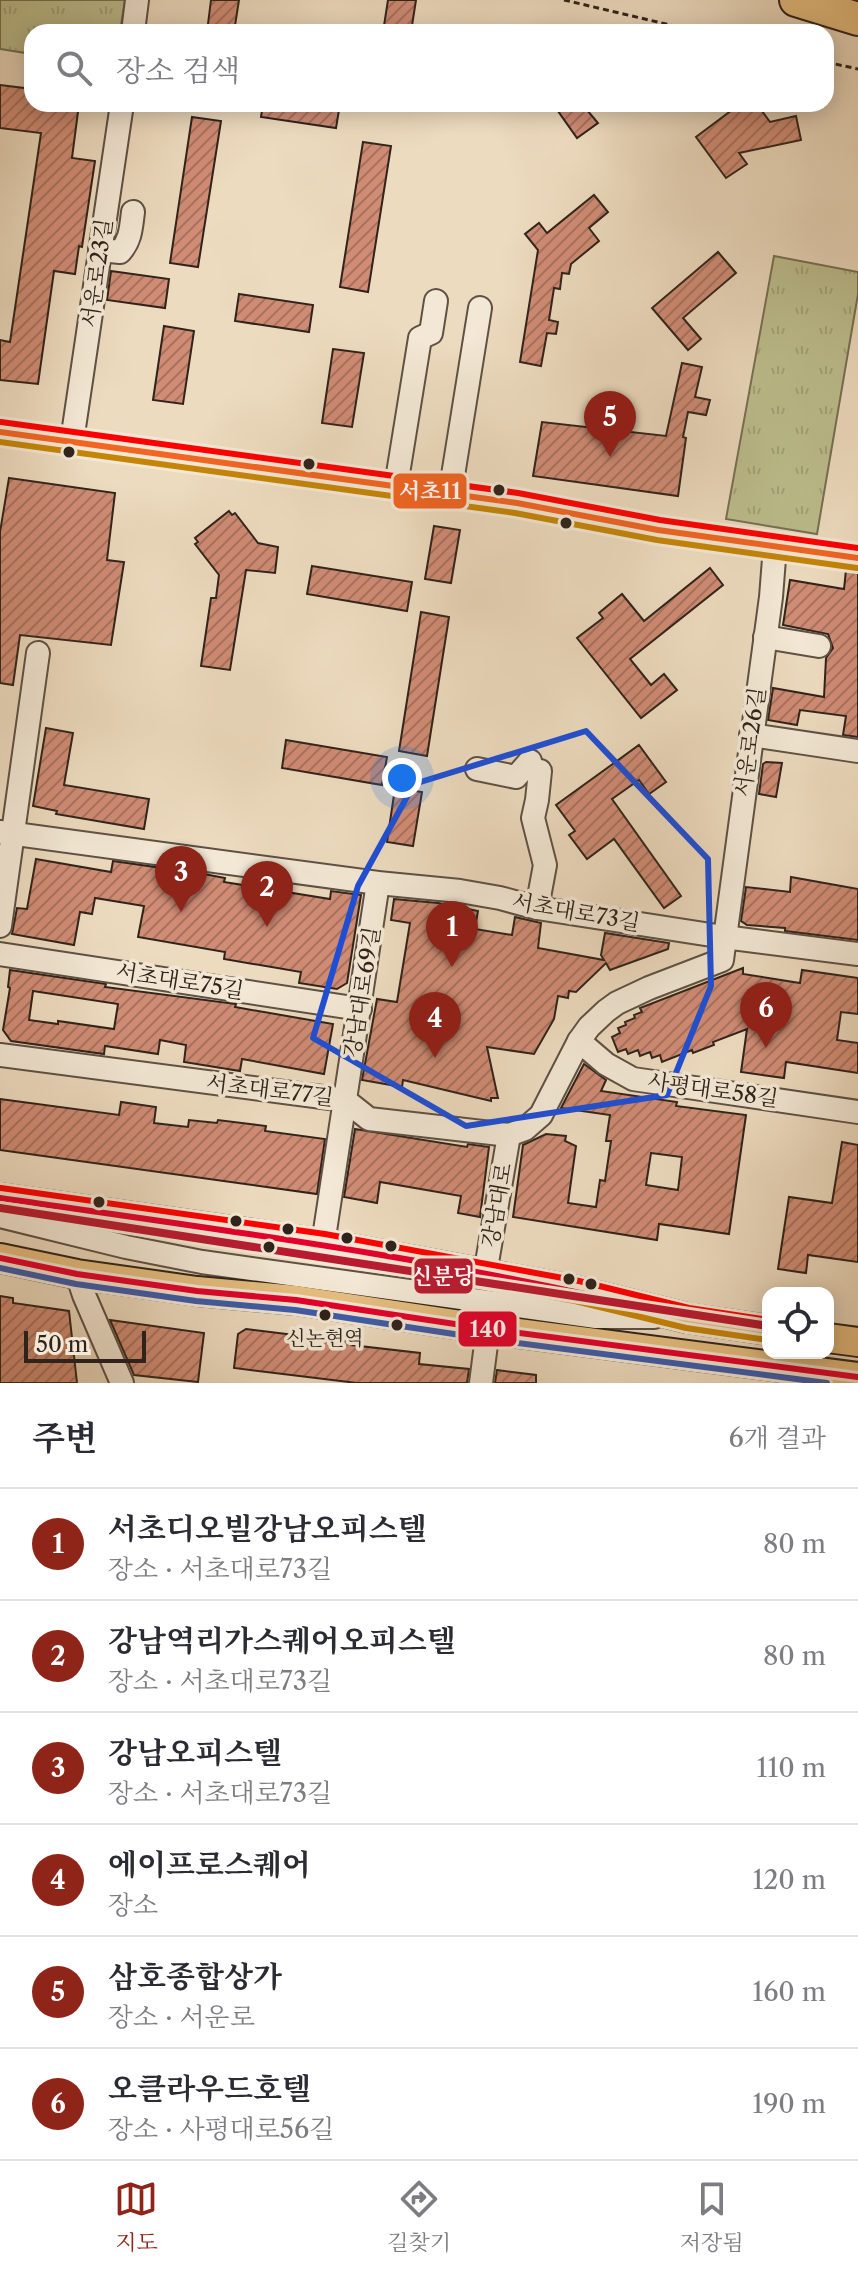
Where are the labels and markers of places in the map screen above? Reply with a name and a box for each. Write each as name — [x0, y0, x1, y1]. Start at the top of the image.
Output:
pin: 5 — [584, 391, 636, 457]
unlabelled marker — [61, 444, 77, 460]
unlabelled marker — [301, 456, 317, 472]
unlabelled marker — [491, 482, 507, 498]
unlabelled marker — [558, 515, 574, 531]
pin: 3 — [155, 846, 207, 912]
pin: 2 — [241, 861, 293, 927]
pin: 1 — [426, 901, 478, 967]
pin: 6 — [740, 982, 792, 1048]
pin: 4 — [409, 992, 461, 1058]
unlabelled marker — [91, 1194, 107, 1210]
unlabelled marker — [228, 1213, 244, 1229]
unlabelled marker — [280, 1221, 296, 1237]
unlabelled marker — [339, 1230, 355, 1246]
unlabelled marker — [383, 1238, 399, 1254]
unlabelled marker — [261, 1239, 277, 1255]
unlabelled marker — [561, 1271, 577, 1287]
unlabelled marker — [583, 1276, 599, 1292]
marker: 신논현역 — [317, 1307, 333, 1323]
unlabelled marker — [389, 1317, 405, 1333]
place label: 신논현역 — [286, 1326, 364, 1350]

